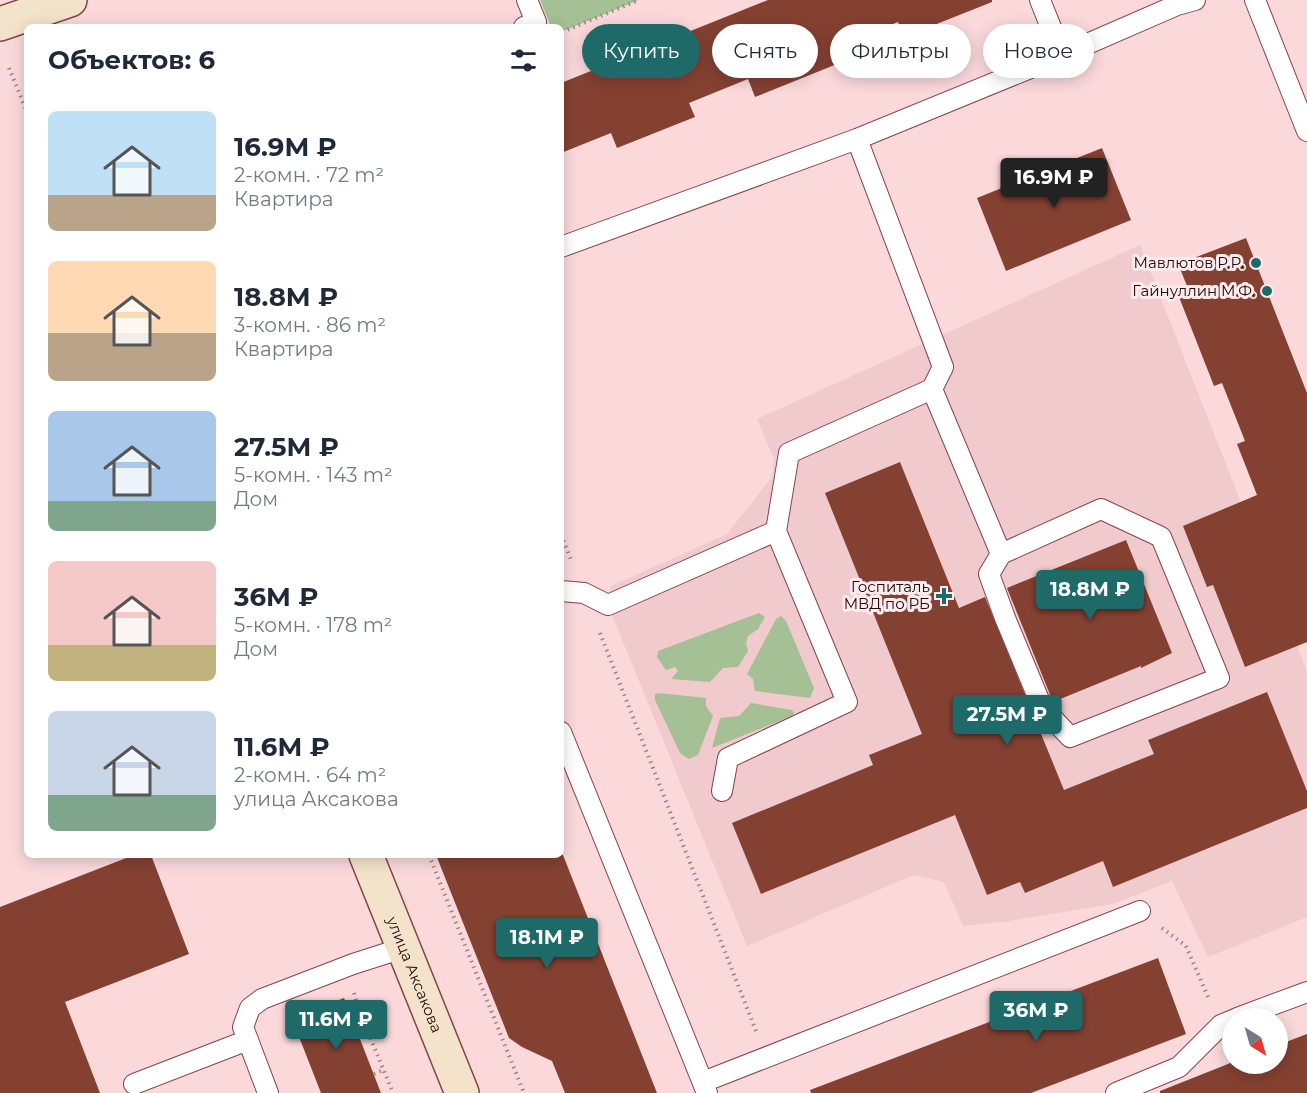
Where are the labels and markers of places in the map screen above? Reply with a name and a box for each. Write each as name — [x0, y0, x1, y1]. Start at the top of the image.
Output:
pin: 16.9M ₽ — [999, 158, 1109, 209]
place label: Мавлютов Р.Р. — [1133, 253, 1244, 272]
marker: Мавлютов Р.Р. — [1249, 256, 1263, 270]
place label: Гайнуллин М.Ф. — [1132, 281, 1255, 300]
marker: Гайнуллин М.Ф. — [1260, 284, 1274, 298]
pin: 18.8M ₽ — [1035, 570, 1145, 621]
place label: Госпиталь МВД по РБ — [844, 577, 930, 613]
marker: Госпиталь МВД по РБ — [935, 587, 953, 605]
pin: 27.5M ₽ — [952, 695, 1062, 746]
pin: 18.1M ₽ — [492, 918, 602, 969]
pin: 36M ₽ — [994, 991, 1078, 1042]
pin: 11.6M ₽ — [281, 1000, 391, 1051]

